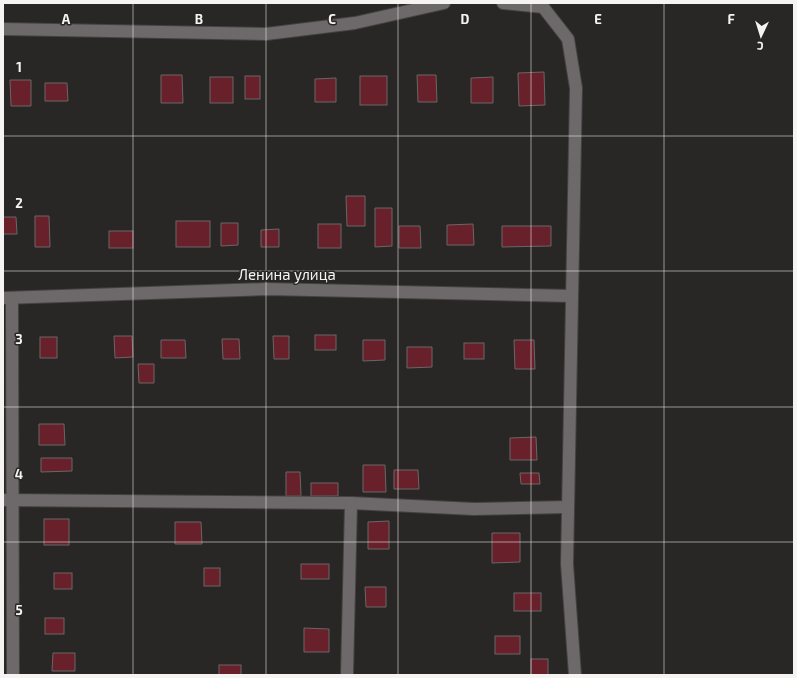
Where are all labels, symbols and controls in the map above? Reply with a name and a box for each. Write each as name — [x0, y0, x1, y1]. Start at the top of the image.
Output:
text: A — [62, 11, 71, 27]
text: B — [195, 11, 203, 27]
text: C — [328, 11, 336, 27]
text: D — [461, 11, 470, 27]
text: E — [594, 11, 602, 27]
text: F — [727, 11, 735, 27]
north arrow — [741, 16, 781, 56]
text: С — [756, 40, 764, 53]
text: 1 — [16, 59, 22, 75]
text: 2 — [15, 195, 23, 211]
street label: Ленина улица — [238, 265, 336, 284]
text: 3 — [15, 331, 23, 347]
text: 4 — [15, 466, 23, 482]
text: 5 — [15, 602, 23, 618]

